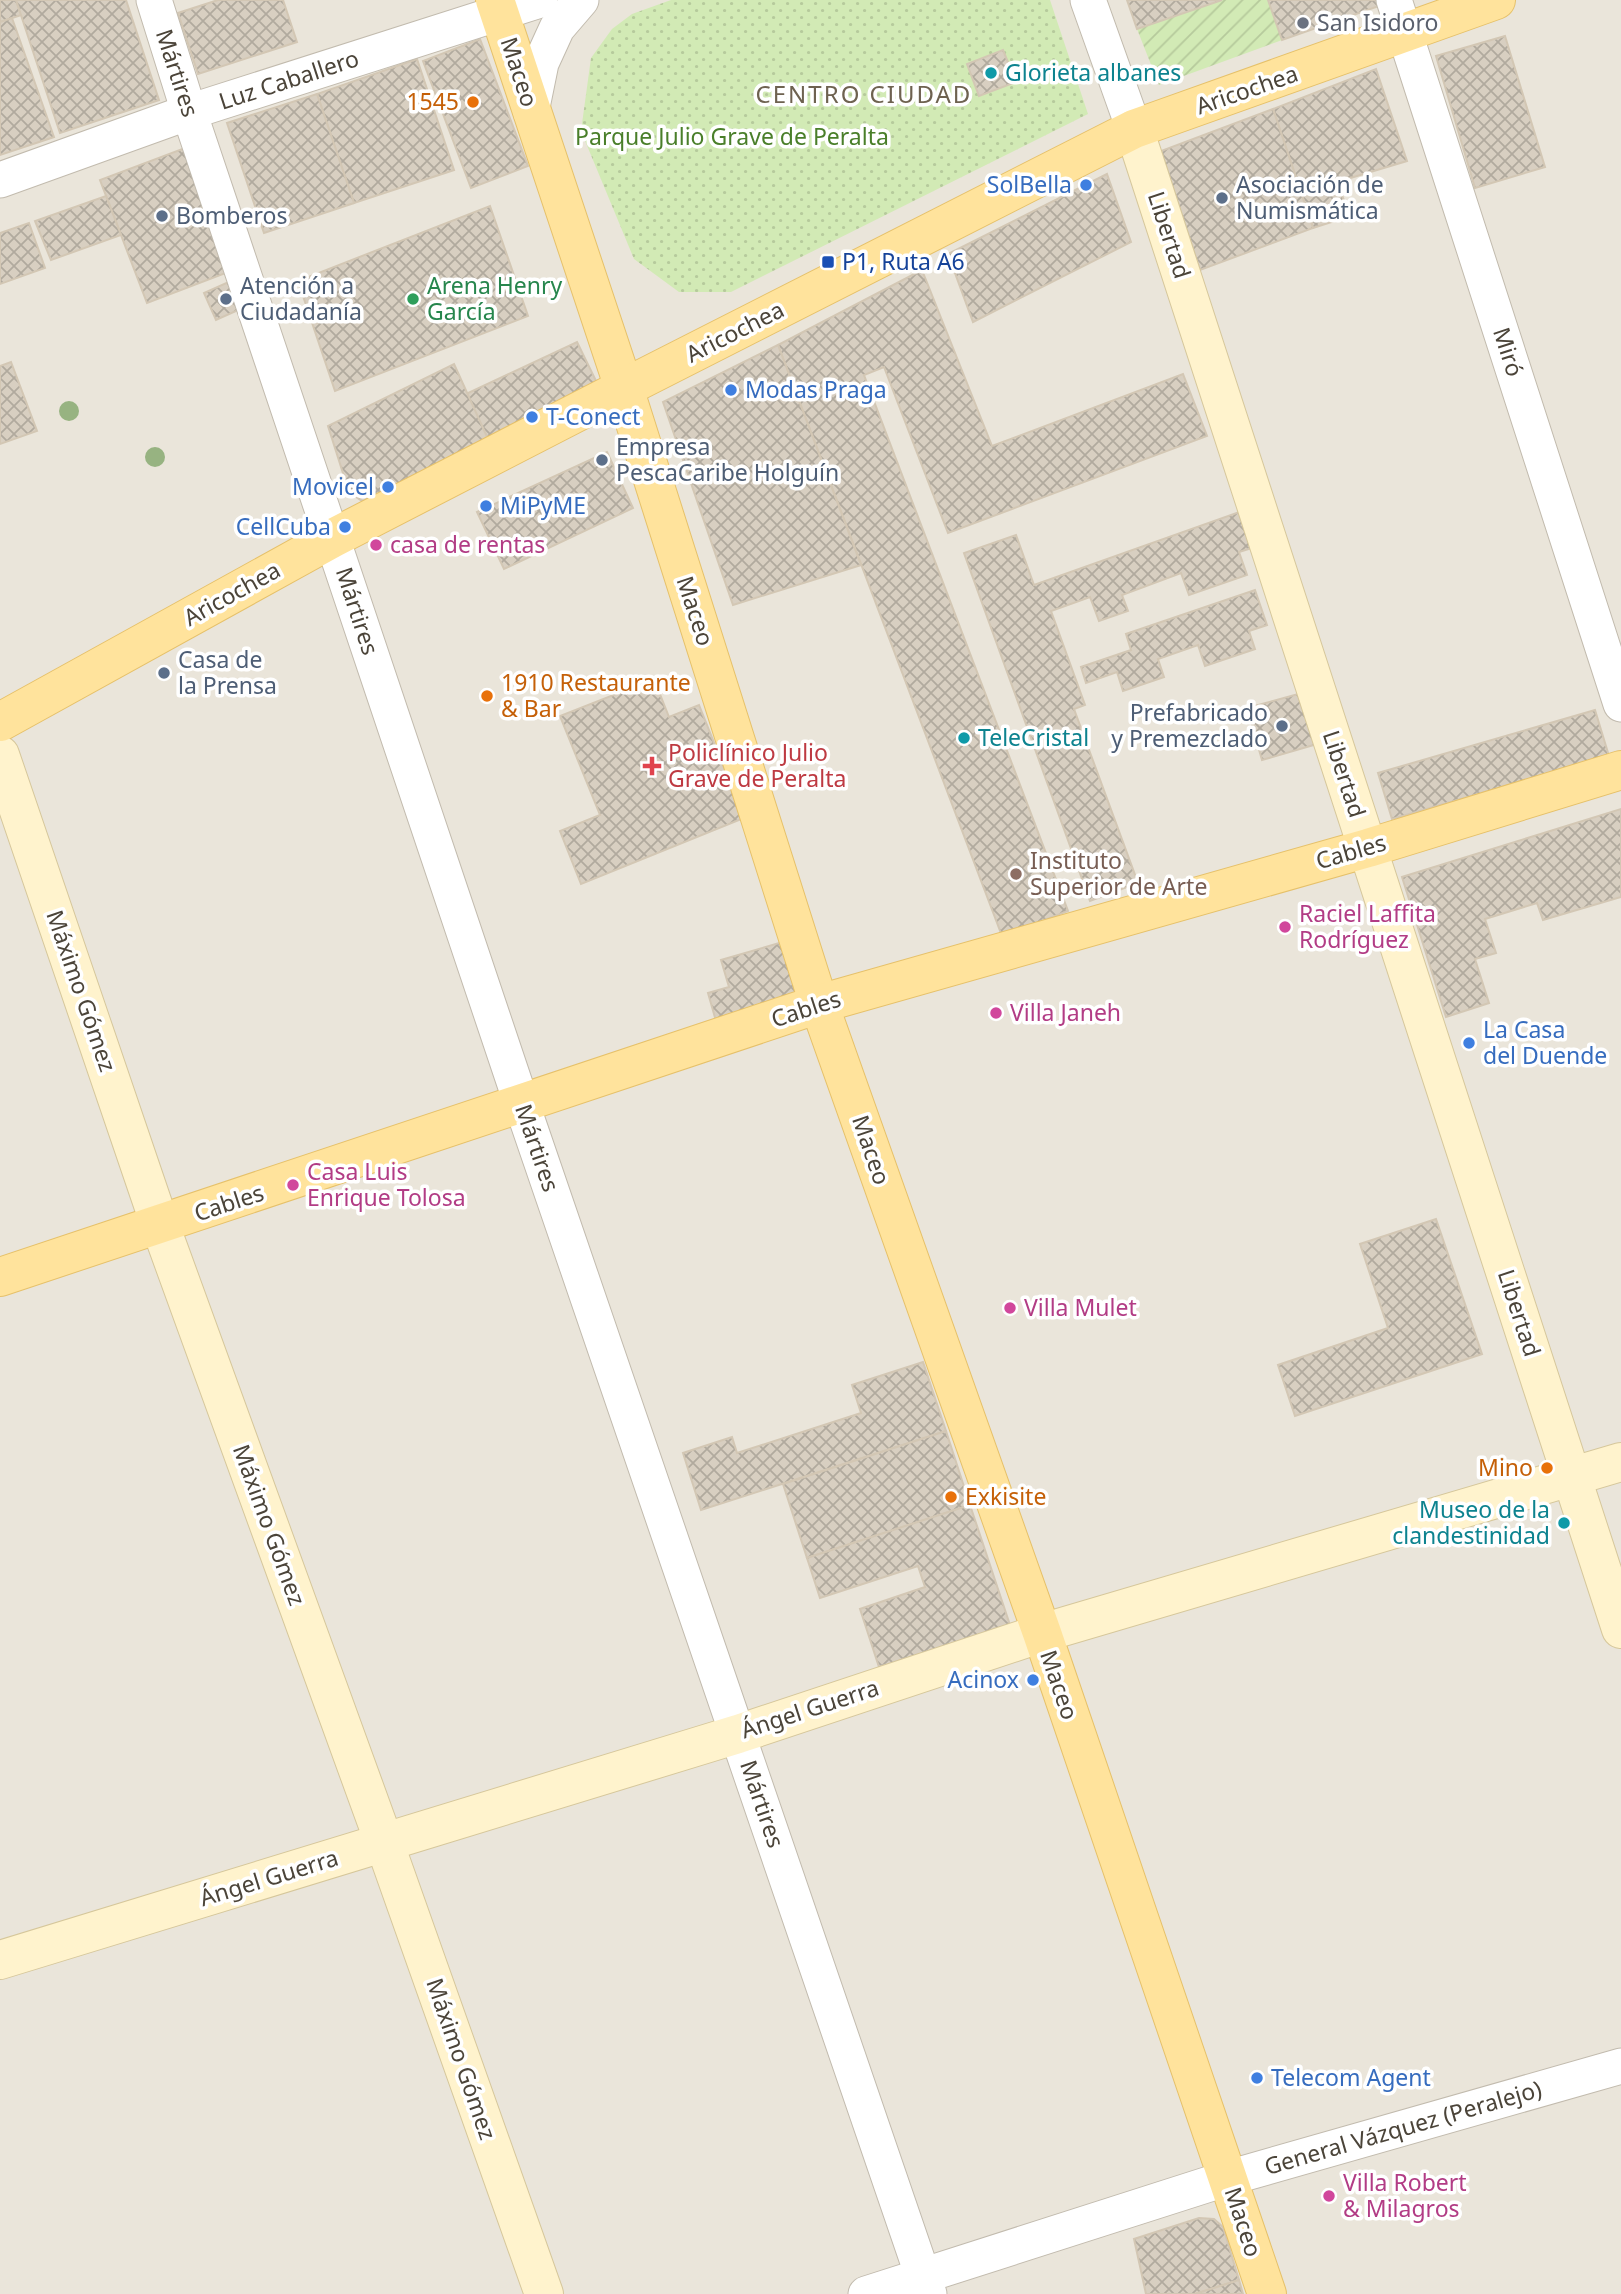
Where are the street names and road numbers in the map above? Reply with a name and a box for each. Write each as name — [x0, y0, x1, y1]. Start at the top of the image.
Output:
street label: Mártires — [149, 25, 207, 121]
street label: Maceo — [494, 33, 546, 111]
street label: Luz Caballero — [215, 41, 363, 117]
street label: Aricochea — [1191, 57, 1302, 121]
street label: Libertad — [1141, 187, 1199, 282]
street label: Aricochea — [680, 293, 789, 369]
street label: Miró — [1486, 323, 1532, 380]
street label: Aricochea — [177, 553, 286, 633]
street label: Mártires — [329, 563, 387, 659]
street label: Maceo — [670, 572, 722, 650]
street label: Libertad — [1316, 726, 1374, 821]
street label: Cables — [1312, 826, 1390, 876]
street label: Máximo Gómez — [39, 906, 125, 1076]
street label: Cables — [767, 982, 845, 1034]
street label: Mártires — [508, 1100, 568, 1196]
street label: Maceo — [845, 1111, 899, 1189]
street label: Cables — [190, 1176, 268, 1228]
street label: Libertad — [1491, 1265, 1549, 1360]
street label: Máximo Gómez — [226, 1440, 314, 1610]
street label: Maceo — [1033, 1646, 1087, 1724]
street label: Ángel Guerra — [737, 1671, 883, 1745]
street label: Mártires — [733, 1756, 793, 1852]
street label: Ángel Guerra — [195, 1841, 342, 1913]
street label: Máximo Gómez — [419, 1974, 505, 2144]
street label: General Vázquez (Peralejo) — [1260, 2072, 1545, 2182]
street label: Maceo — [1218, 2183, 1270, 2261]

